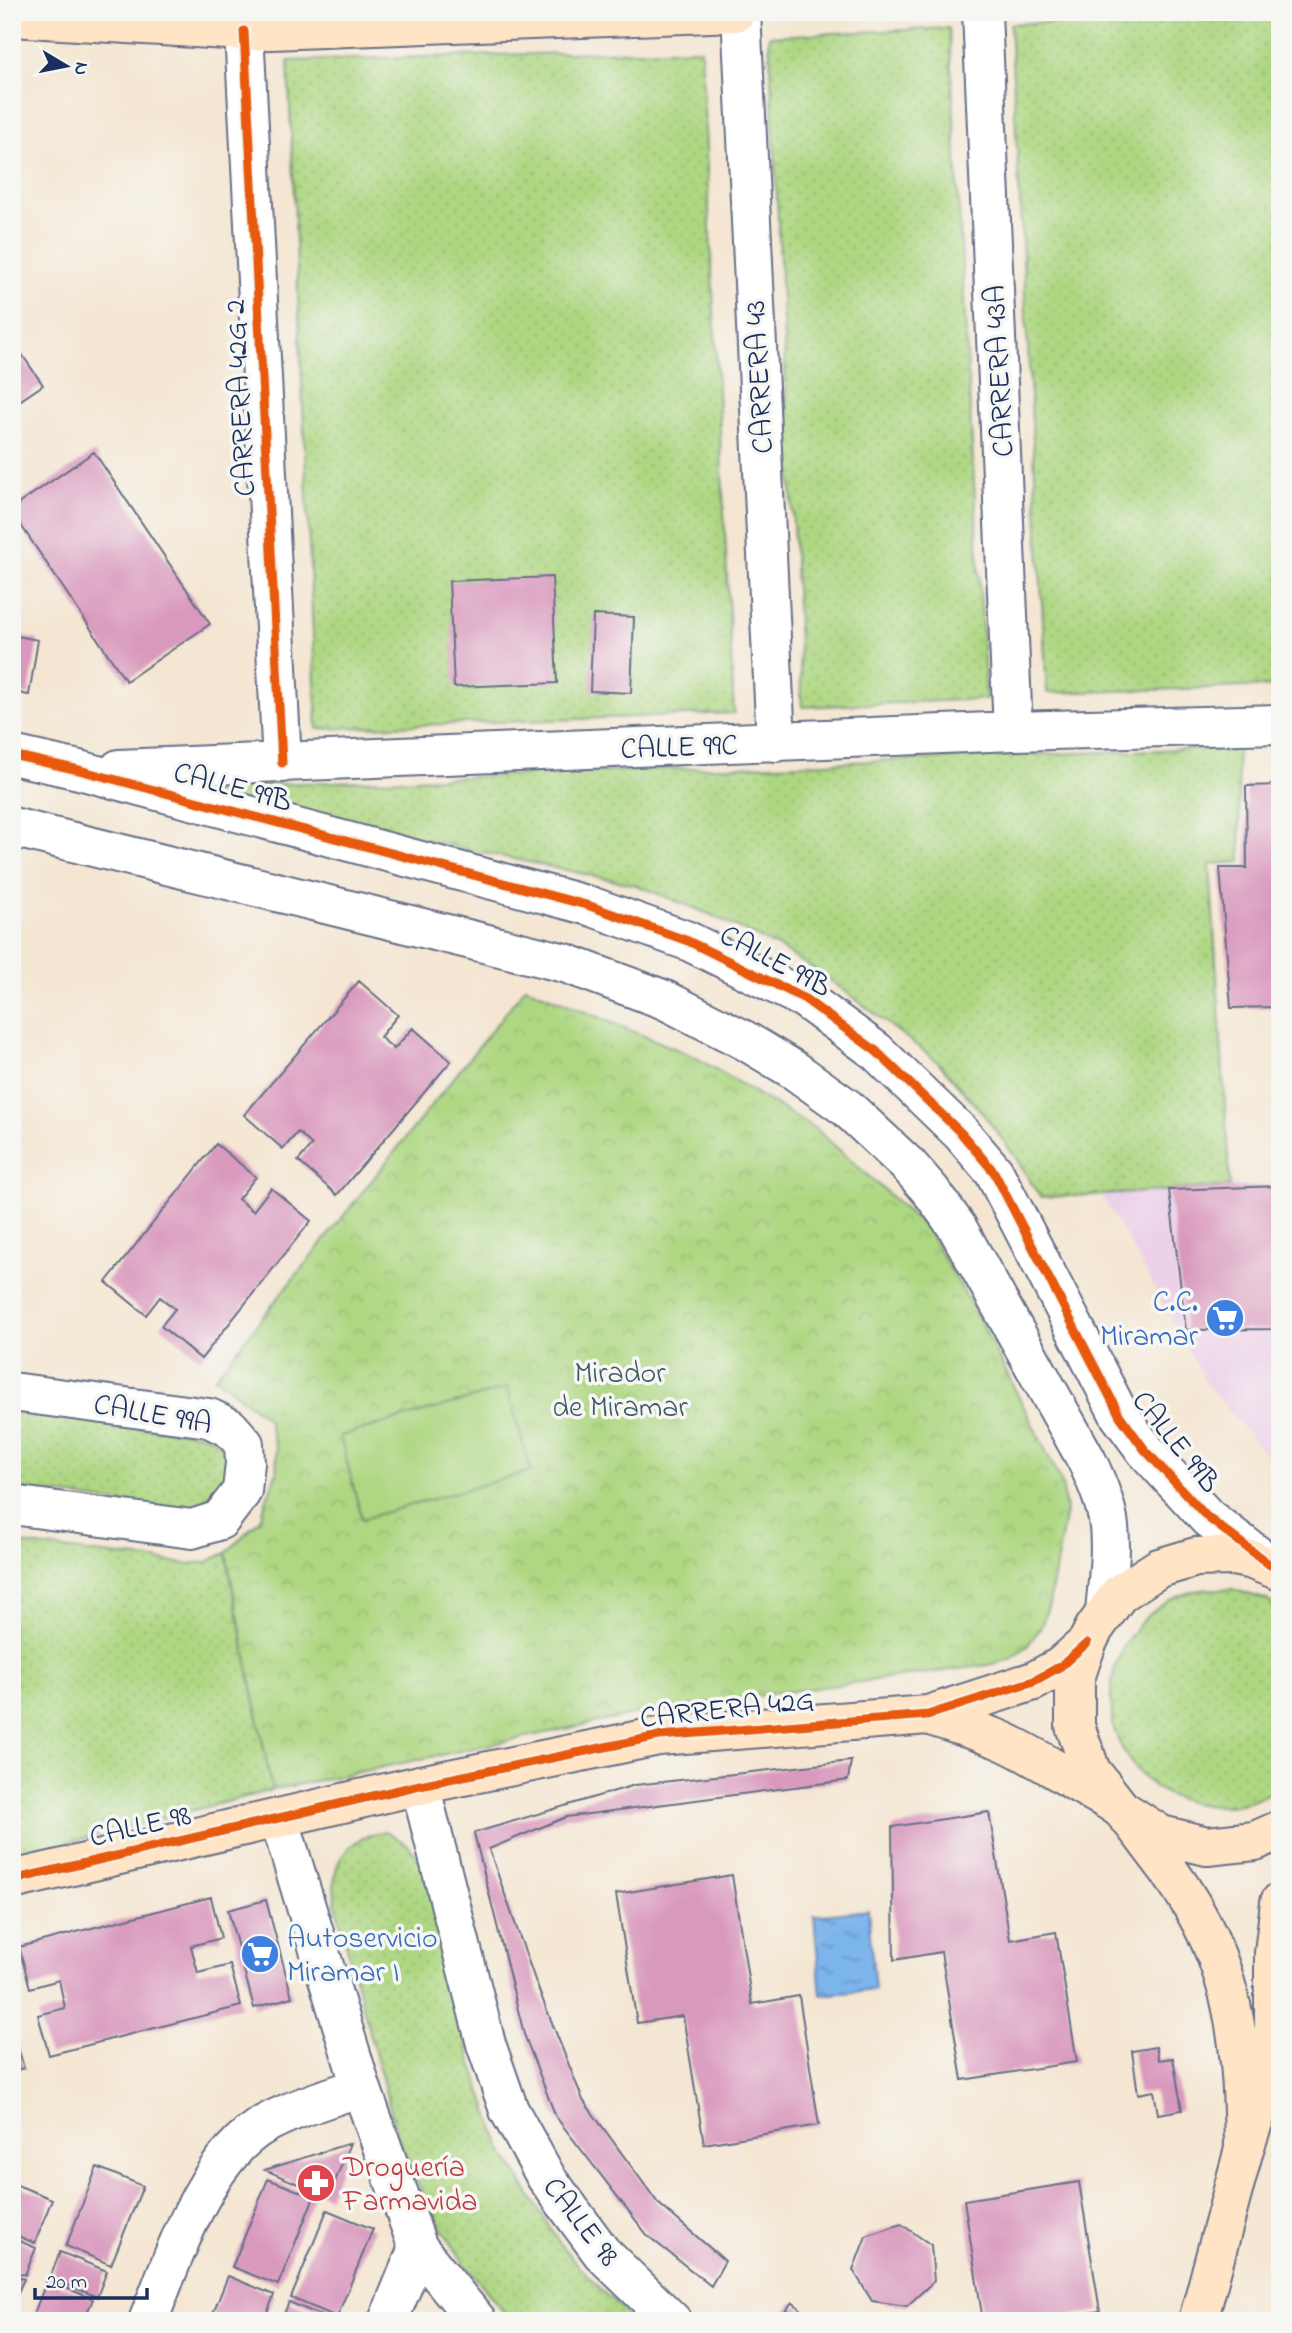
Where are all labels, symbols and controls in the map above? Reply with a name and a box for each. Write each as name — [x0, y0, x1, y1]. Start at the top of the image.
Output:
north arrow — [32, 32, 102, 102]
text: N — [66, 60, 95, 77]
street label: CARRERA 43A — [975, 284, 1027, 458]
street label: CARRERA 42G 2 — [215, 298, 269, 498]
street label: CARRERA 43 — [735, 299, 787, 455]
street label: CALLE 99C — [620, 725, 739, 773]
street label: CALLE 99B — [168, 752, 296, 826]
street label: CALLE 99B — [711, 915, 838, 1010]
place label: C.C. Miramar — [1100, 1282, 1199, 1360]
supermarket icon: C.C. Miramar — [1204, 1297, 1246, 1339]
park label: Mirador de Miramar — [552, 1353, 689, 1431]
street label: CALLE 99B — [1119, 1382, 1230, 1504]
street label: CALLE 99A — [90, 1384, 215, 1448]
street label: CARRERA 42G — [638, 1680, 817, 1742]
street label: CALLE 98 — [85, 1795, 196, 1861]
place label: Autoservicio Miramar I — [287, 1918, 438, 1996]
supermarket icon: Autoservicio Miramar I — [239, 1933, 281, 1975]
place label: Droguería Farmavida — [342, 2147, 477, 2225]
pharmacy icon: Droguería Farmavida — [295, 2162, 337, 2204]
street label: CALLE 98 — [531, 2169, 629, 2277]
scale bar — [35, 2256, 147, 2300]
text: 20 m — [46, 2268, 87, 2298]

